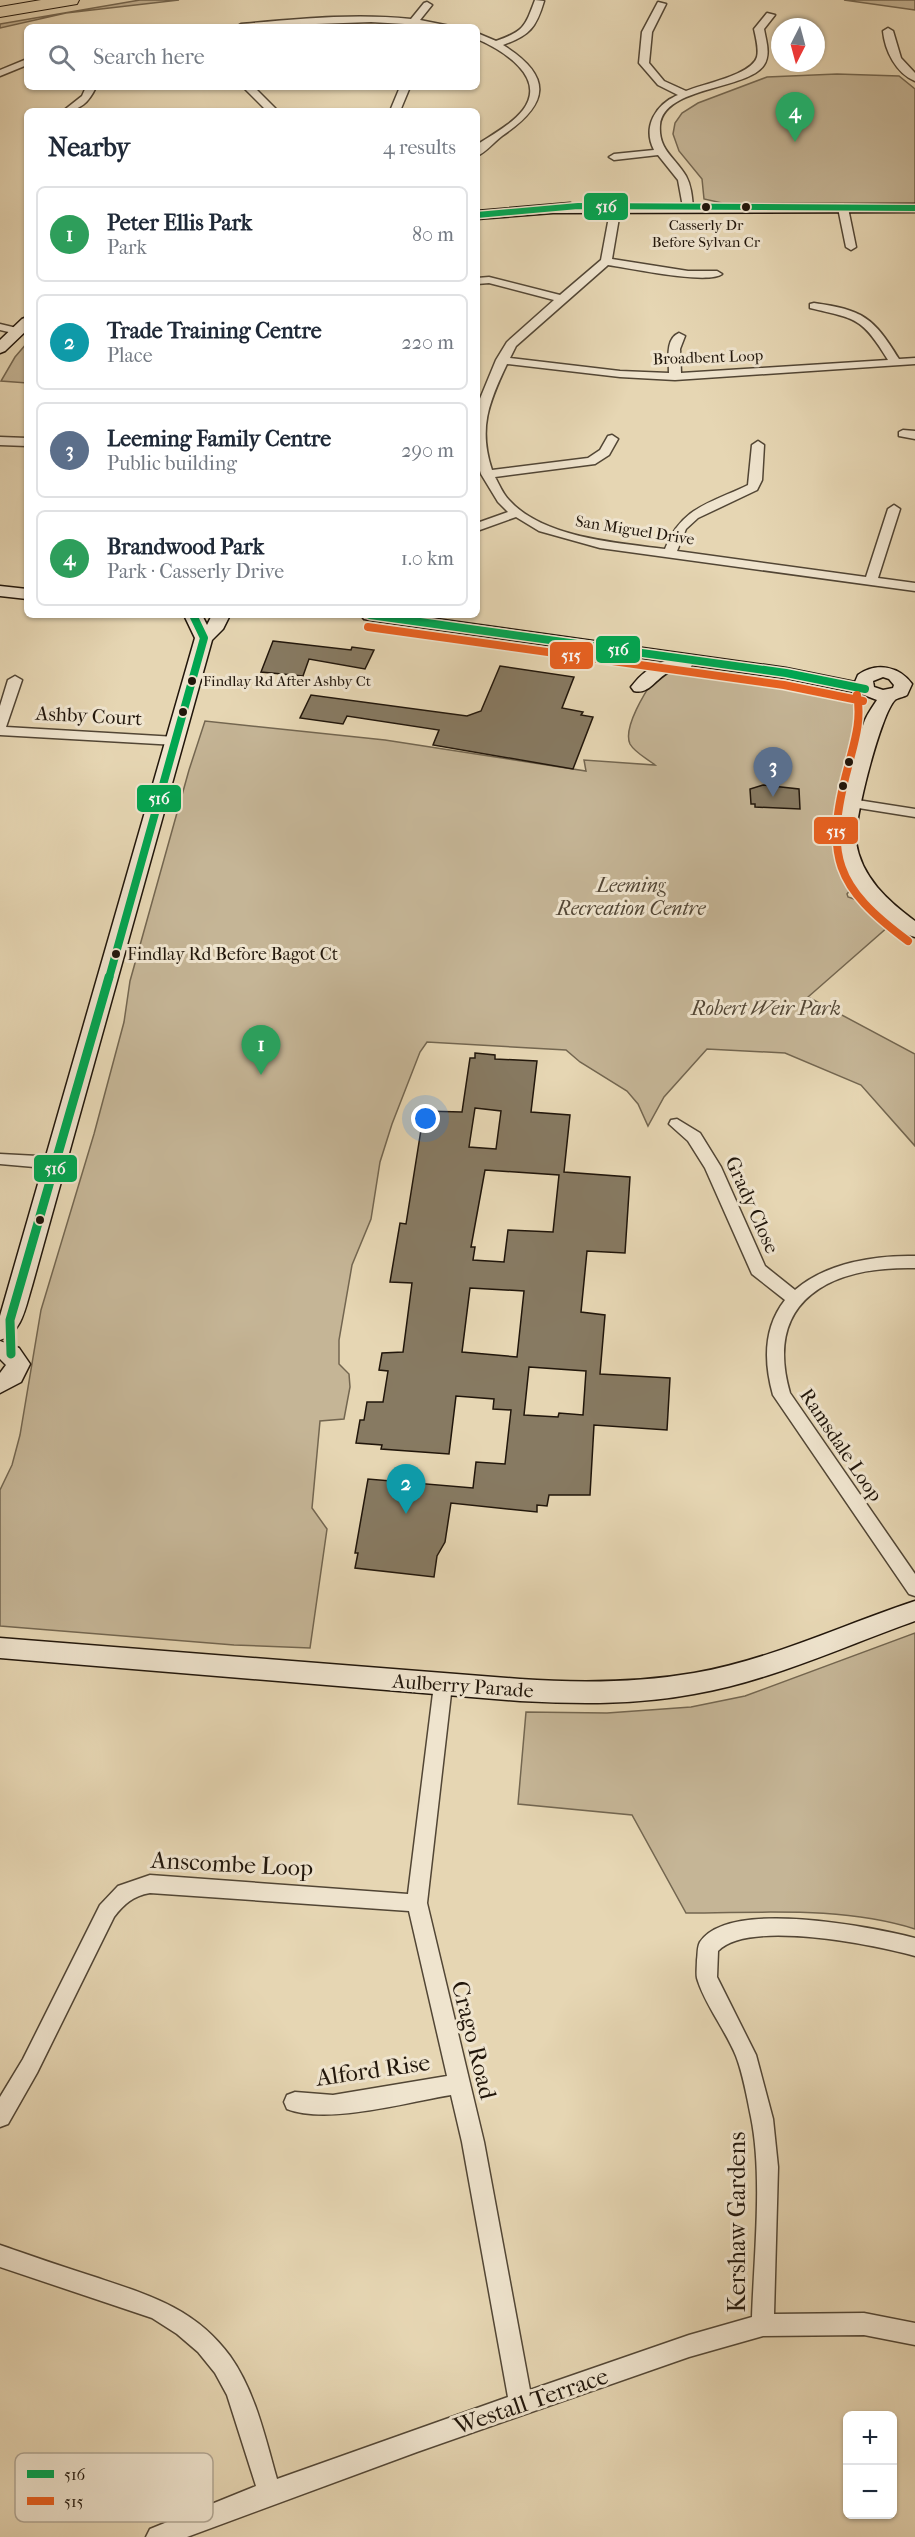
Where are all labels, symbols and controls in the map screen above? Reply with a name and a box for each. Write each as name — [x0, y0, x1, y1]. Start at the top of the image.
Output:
north arrow — [771, 18, 825, 72]
search box — [24, 24, 480, 90]
icon: search — [45, 41, 78, 74]
text: Search here — [93, 44, 205, 70]
pin: 4 — [776, 92, 814, 142]
text: Nearby — [48, 132, 130, 163]
text: 4 results — [383, 136, 456, 159]
line badge: 516 — [583, 192, 629, 221]
text: 516 — [595, 197, 617, 216]
marker: Casserly Dr Before Sylvan Cr — [700, 201, 712, 213]
unlabelled marker — [740, 201, 752, 213]
text: Peter Ellis Park — [107, 210, 252, 236]
place label: Casserly Dr Before Sylvan Cr — [652, 216, 761, 251]
text: 1 — [66, 223, 73, 246]
text: 80 m — [412, 223, 454, 246]
text: Park — [107, 236, 147, 259]
text: Trade Training Centre — [107, 318, 322, 344]
text: 2 — [64, 331, 75, 354]
text: 220 m — [401, 331, 454, 354]
text: Place — [107, 344, 153, 367]
street label: Broadbent Loop — [652, 346, 764, 368]
text: Leeming Family Centre — [107, 426, 331, 452]
text: 3 — [65, 439, 74, 462]
text: 290 m — [401, 439, 454, 462]
text: Public building — [107, 452, 237, 475]
street label: San Miguel Drive — [574, 511, 696, 549]
text: Brandwood Park — [107, 534, 264, 560]
text: 4 — [64, 547, 75, 570]
text: 1.0 km — [401, 547, 454, 570]
text: Park · Casserly Drive — [107, 560, 284, 583]
line badge: 516 — [595, 635, 641, 664]
text: 516 — [607, 640, 629, 659]
line badge: 515 — [549, 641, 594, 670]
text: 515 — [561, 646, 581, 665]
place label: Findlay Rd After Ashby Ct — [203, 672, 372, 690]
marker: Findlay Rd After Ashby Ct — [186, 675, 198, 687]
street label: Ashby Court — [34, 702, 143, 730]
unlabelled marker — [177, 706, 189, 718]
pin: 3 — [754, 748, 792, 797]
unlabelled marker — [843, 756, 855, 768]
unlabelled marker — [837, 780, 849, 792]
line badge: 516 — [136, 784, 182, 813]
text: 516 — [148, 789, 170, 808]
line badge: 515 — [813, 816, 859, 845]
text: 515 — [826, 822, 846, 841]
park label: Leeming Recreation Centre — [554, 874, 707, 920]
place label: Findlay Rd Before Bagot Ct — [127, 944, 339, 965]
marker: Findlay Rd Before Bagot Ct — [110, 948, 122, 960]
park label: Robert Weir Park — [689, 997, 841, 1020]
pin: 1 — [242, 1026, 280, 1075]
your location — [411, 1104, 440, 1133]
street label: Grady Close — [720, 1153, 784, 1257]
line badge: 516 — [33, 1154, 78, 1183]
text: 516 — [44, 1159, 66, 1178]
unlabelled marker — [34, 1214, 46, 1226]
street label: Ramsdale Loop — [795, 1384, 887, 1506]
pin: 2 — [386, 1464, 426, 1514]
street label: Aulberry Parade — [391, 1670, 534, 1702]
street label: Anscombe Loop — [149, 1846, 314, 1882]
street label: Crago Road — [446, 1978, 502, 2103]
street label: Alford Rise — [313, 2048, 432, 2092]
street label: Kershaw Gardens — [723, 2131, 751, 2312]
street label: Westall Terrace — [449, 2362, 612, 2441]
map controls — [843, 2411, 897, 2519]
button: + — [843, 2411, 897, 2465]
legend — [15, 2453, 213, 2522]
text: 516 — [64, 2465, 86, 2484]
button: − — [843, 2465, 897, 2519]
text: 515 — [64, 2492, 84, 2511]

